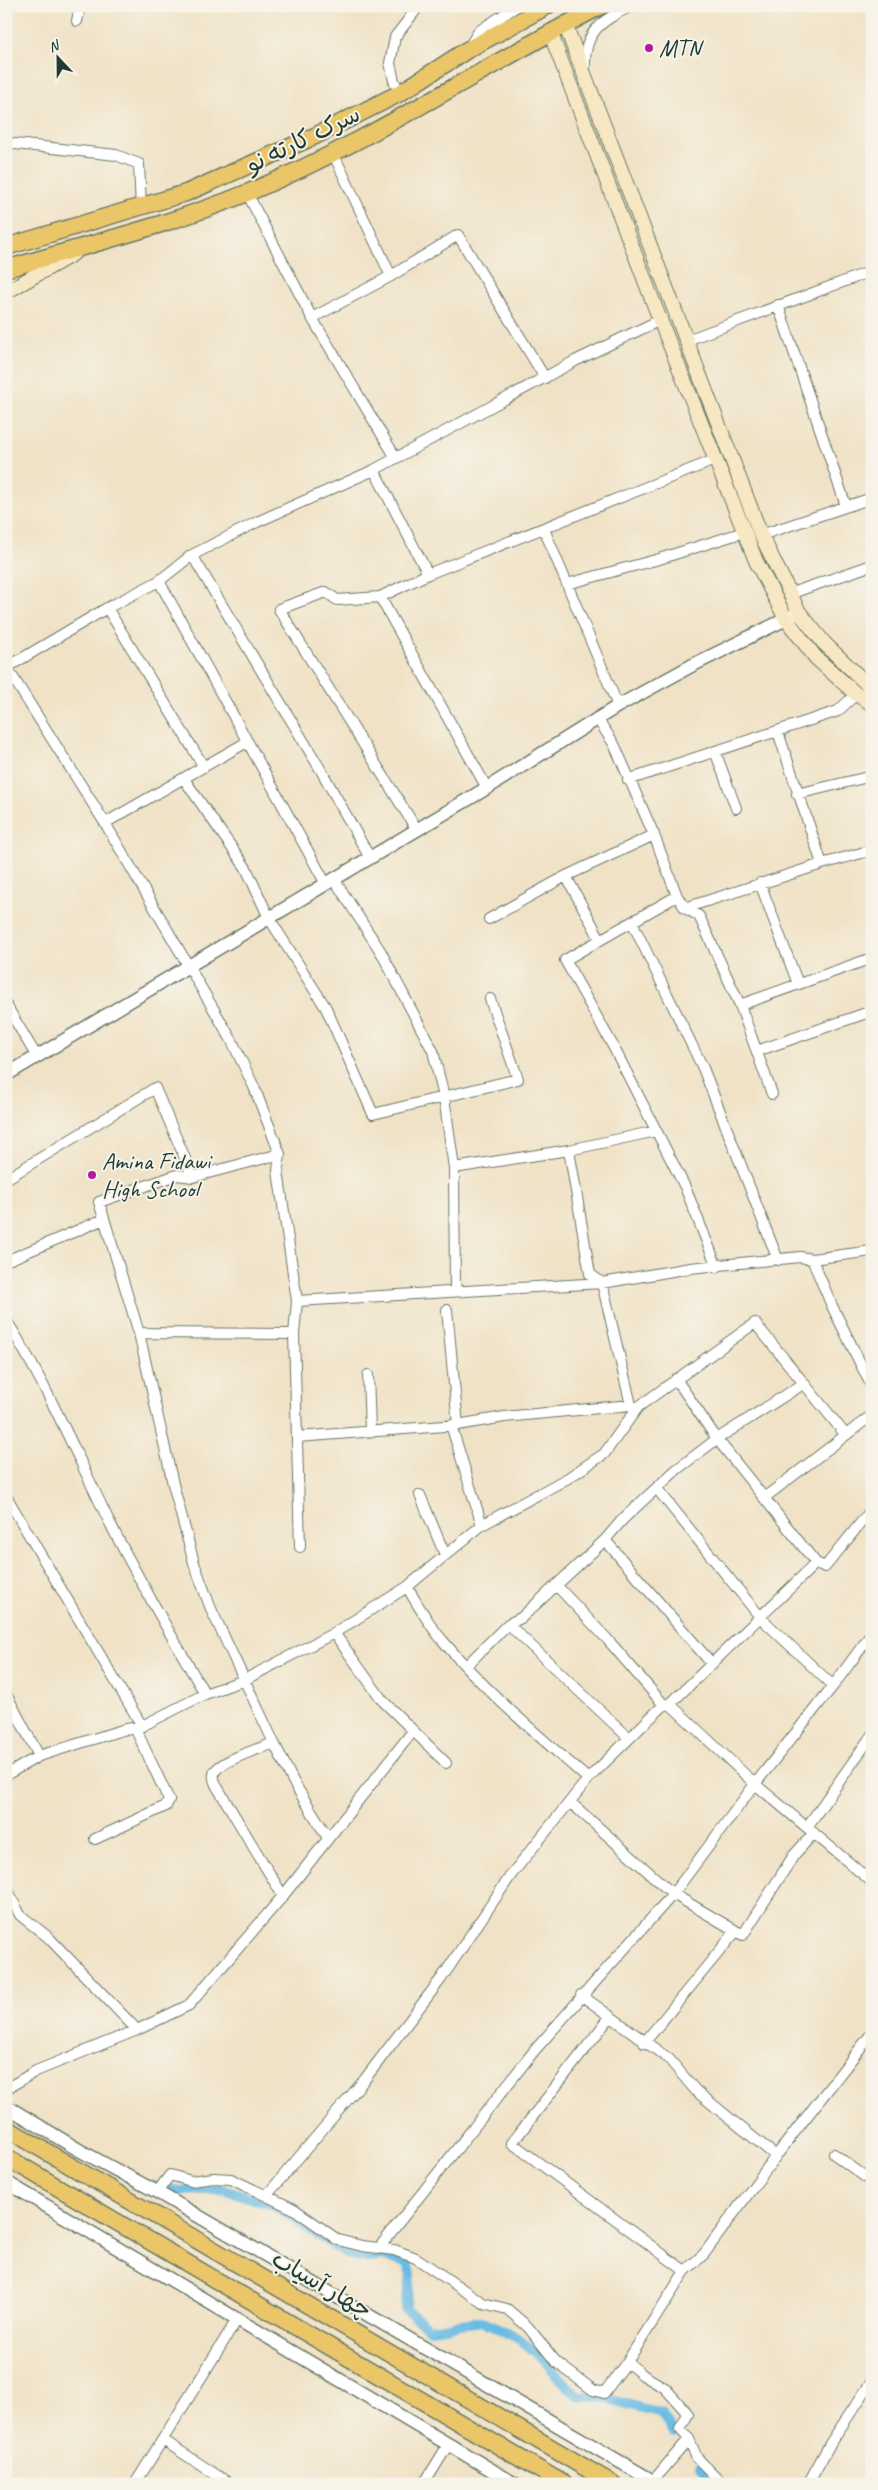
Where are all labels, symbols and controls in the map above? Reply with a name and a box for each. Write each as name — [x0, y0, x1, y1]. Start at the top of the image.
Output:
north arrow — [32, 32, 82, 82]
place label: MTN — [659, 33, 704, 63]
text: N — [46, 36, 63, 56]
marker: MTN — [643, 42, 655, 54]
street label: سرک کارته نو — [239, 98, 365, 180]
place label: Amina Fidawi High School — [102, 1146, 213, 1204]
marker: Amina Fidawi High School — [86, 1169, 98, 1181]
street label: چهار آسیاب — [266, 2243, 378, 2325]

